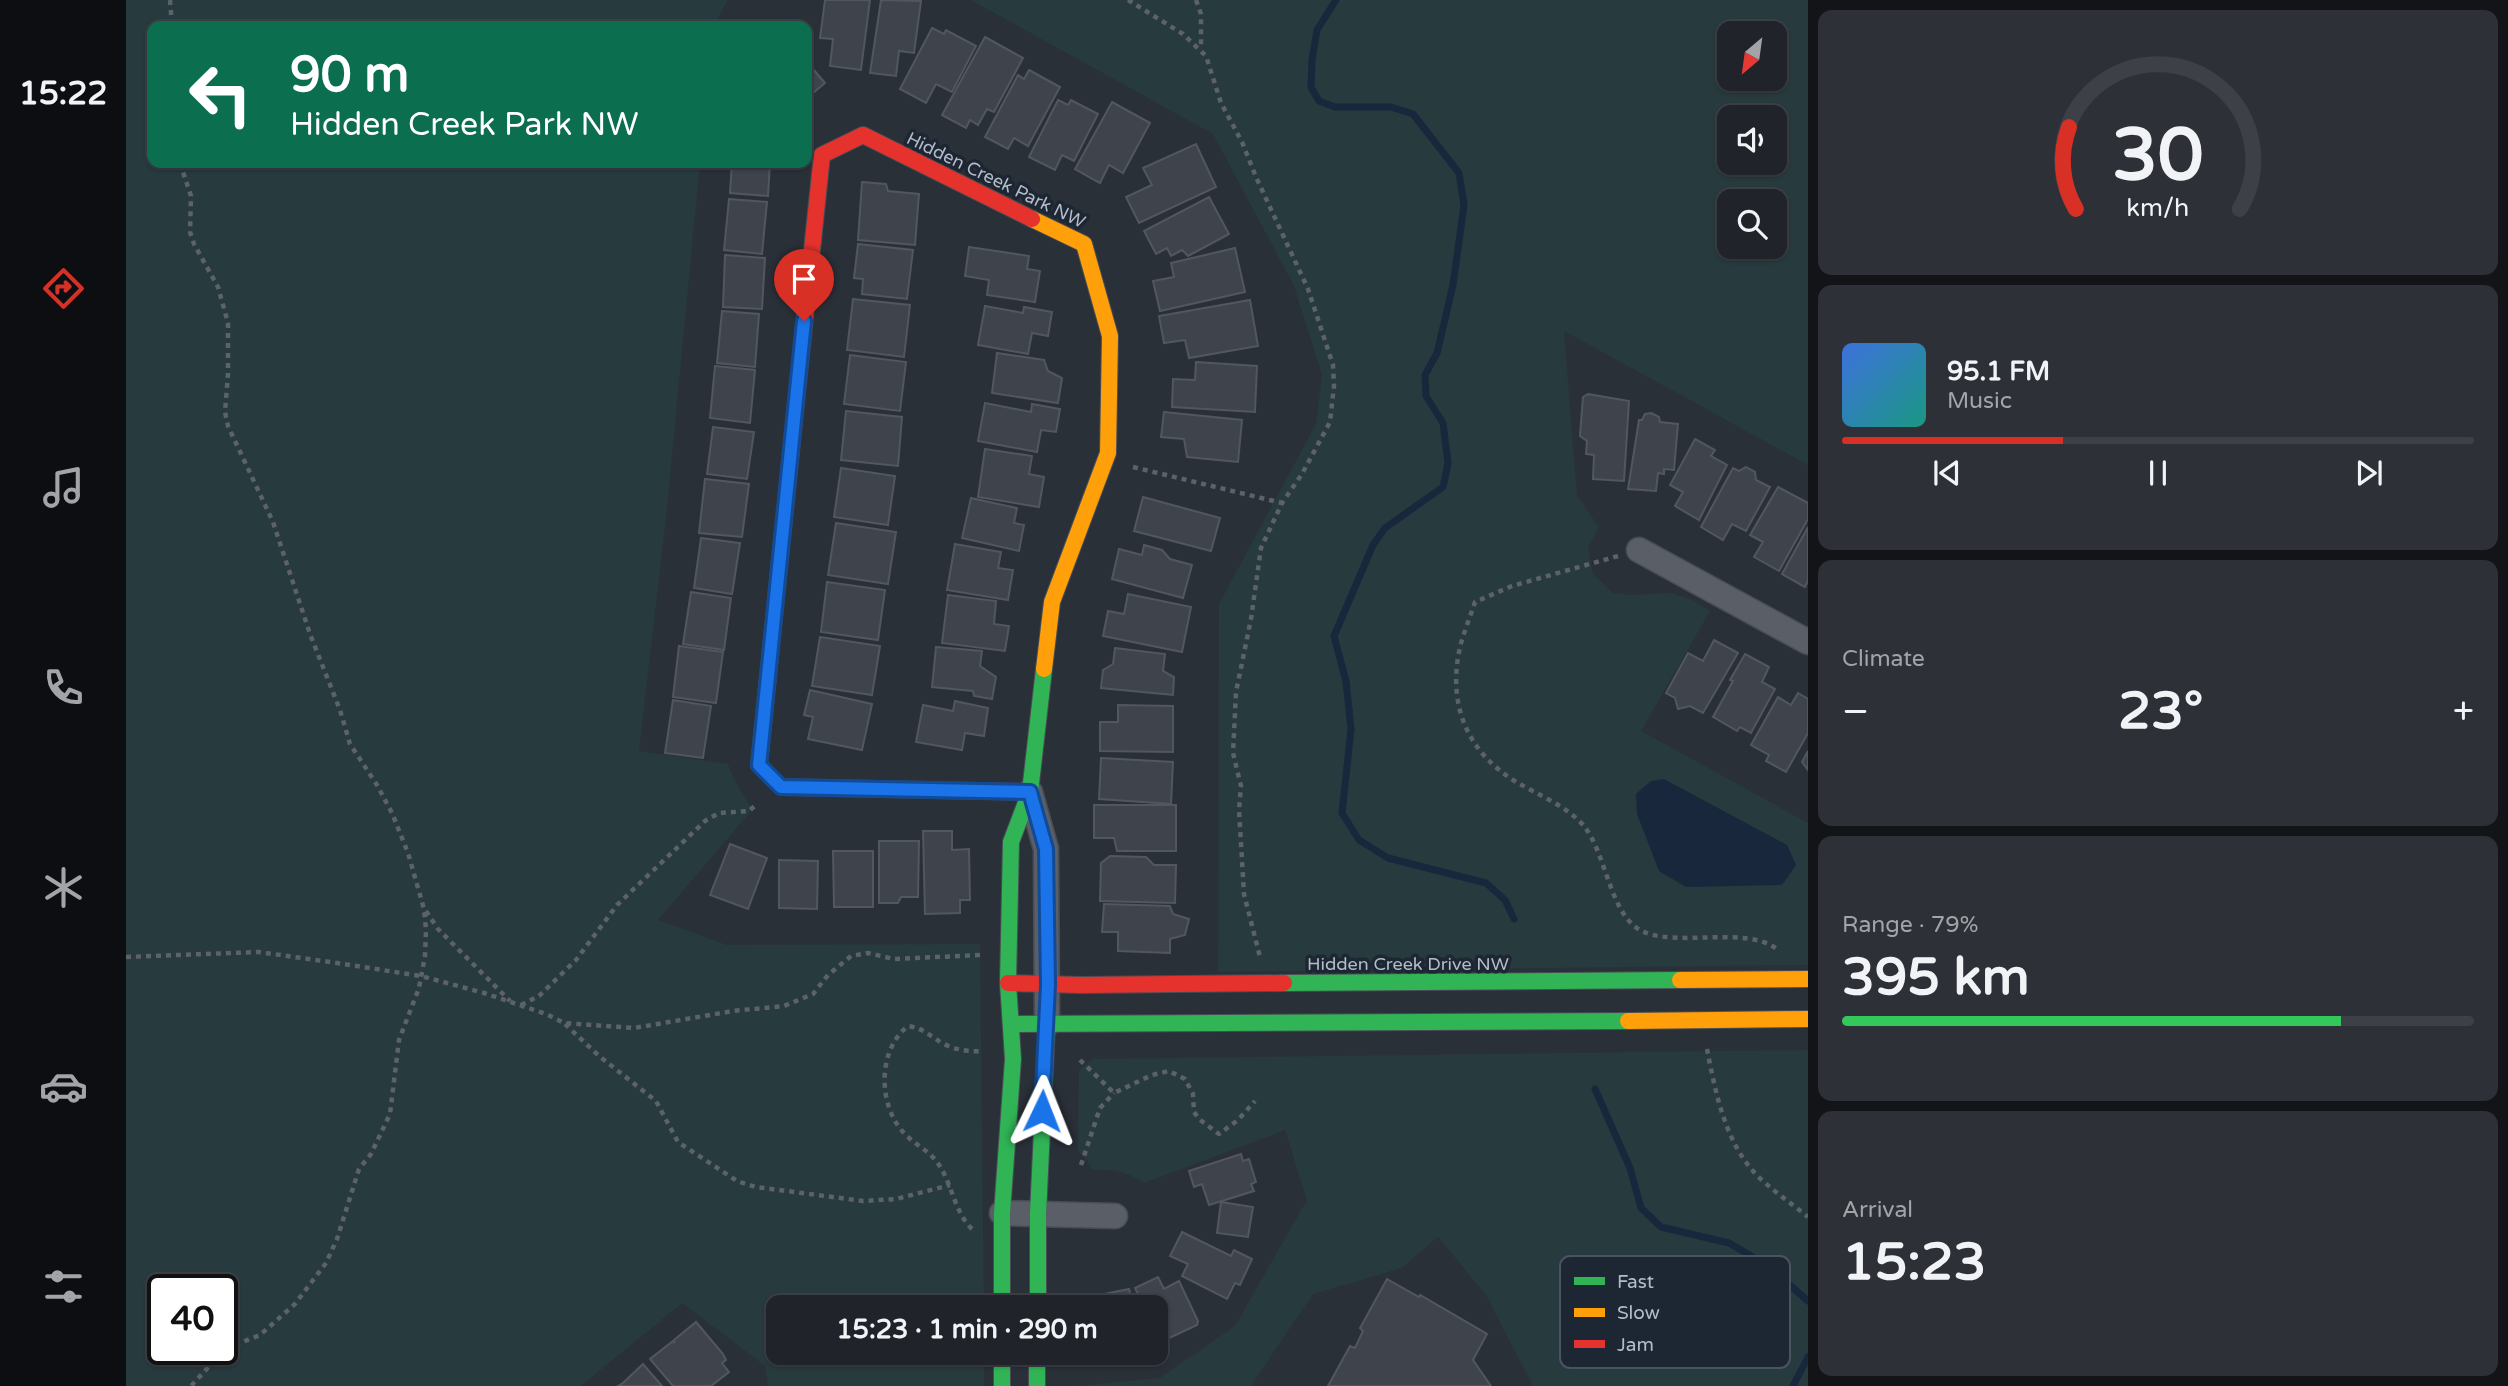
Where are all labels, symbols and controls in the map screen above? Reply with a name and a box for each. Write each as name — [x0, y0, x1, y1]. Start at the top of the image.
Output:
north arrow — [1717, 21, 1787, 91]
map controls — [1717, 21, 1787, 259]
text: 90 m — [290, 46, 409, 105]
icon: left — [175, 49, 266, 140]
text: 15:22 — [19, 75, 107, 113]
button: sound — [1717, 105, 1787, 175]
text: Hidden Creek Park NW — [290, 106, 639, 144]
text: 30 — [2112, 112, 2204, 200]
street label: Hidden Creek Park NW — [903, 127, 1089, 233]
button: search — [1717, 189, 1787, 259]
text: km/h — [2127, 192, 2189, 222]
pin — [774, 249, 834, 321]
icon: arrive — [785, 260, 823, 298]
icon: directions — [39, 264, 88, 313]
text: 95.1 FM — [1947, 356, 2050, 387]
text: Music — [1947, 387, 2012, 415]
icon: previous — [1928, 454, 1966, 492]
icon: pause — [2139, 454, 2177, 492]
icon: next — [2350, 454, 2388, 492]
icon: music — [39, 463, 88, 512]
text: Climate — [1842, 645, 1925, 673]
icon: phone — [39, 663, 88, 712]
text: 23° — [2118, 680, 2203, 743]
text: − — [1842, 689, 1869, 735]
text: + — [2453, 689, 2474, 735]
icon: climate — [39, 863, 88, 912]
text: Range · 79% — [1842, 911, 1978, 939]
text: 395 km — [1842, 946, 2030, 1009]
street label: Hidden Creek Drive NW — [1307, 953, 1509, 975]
icon: car — [39, 1062, 88, 1111]
position arrow — [1005, 1074, 1079, 1148]
text: Arrival — [1842, 1196, 1913, 1224]
text: 15:23 — [1842, 1231, 1986, 1294]
legend — [1560, 1256, 1790, 1368]
icon: filters — [39, 1262, 88, 1311]
text: Fast — [1617, 1271, 1654, 1293]
speed limit sign: 40 — [147, 1274, 238, 1365]
text: Slow — [1617, 1302, 1660, 1324]
text: 15:23 · 1 min · 290 m — [836, 1314, 1098, 1345]
text: Jam — [1617, 1334, 1654, 1356]

